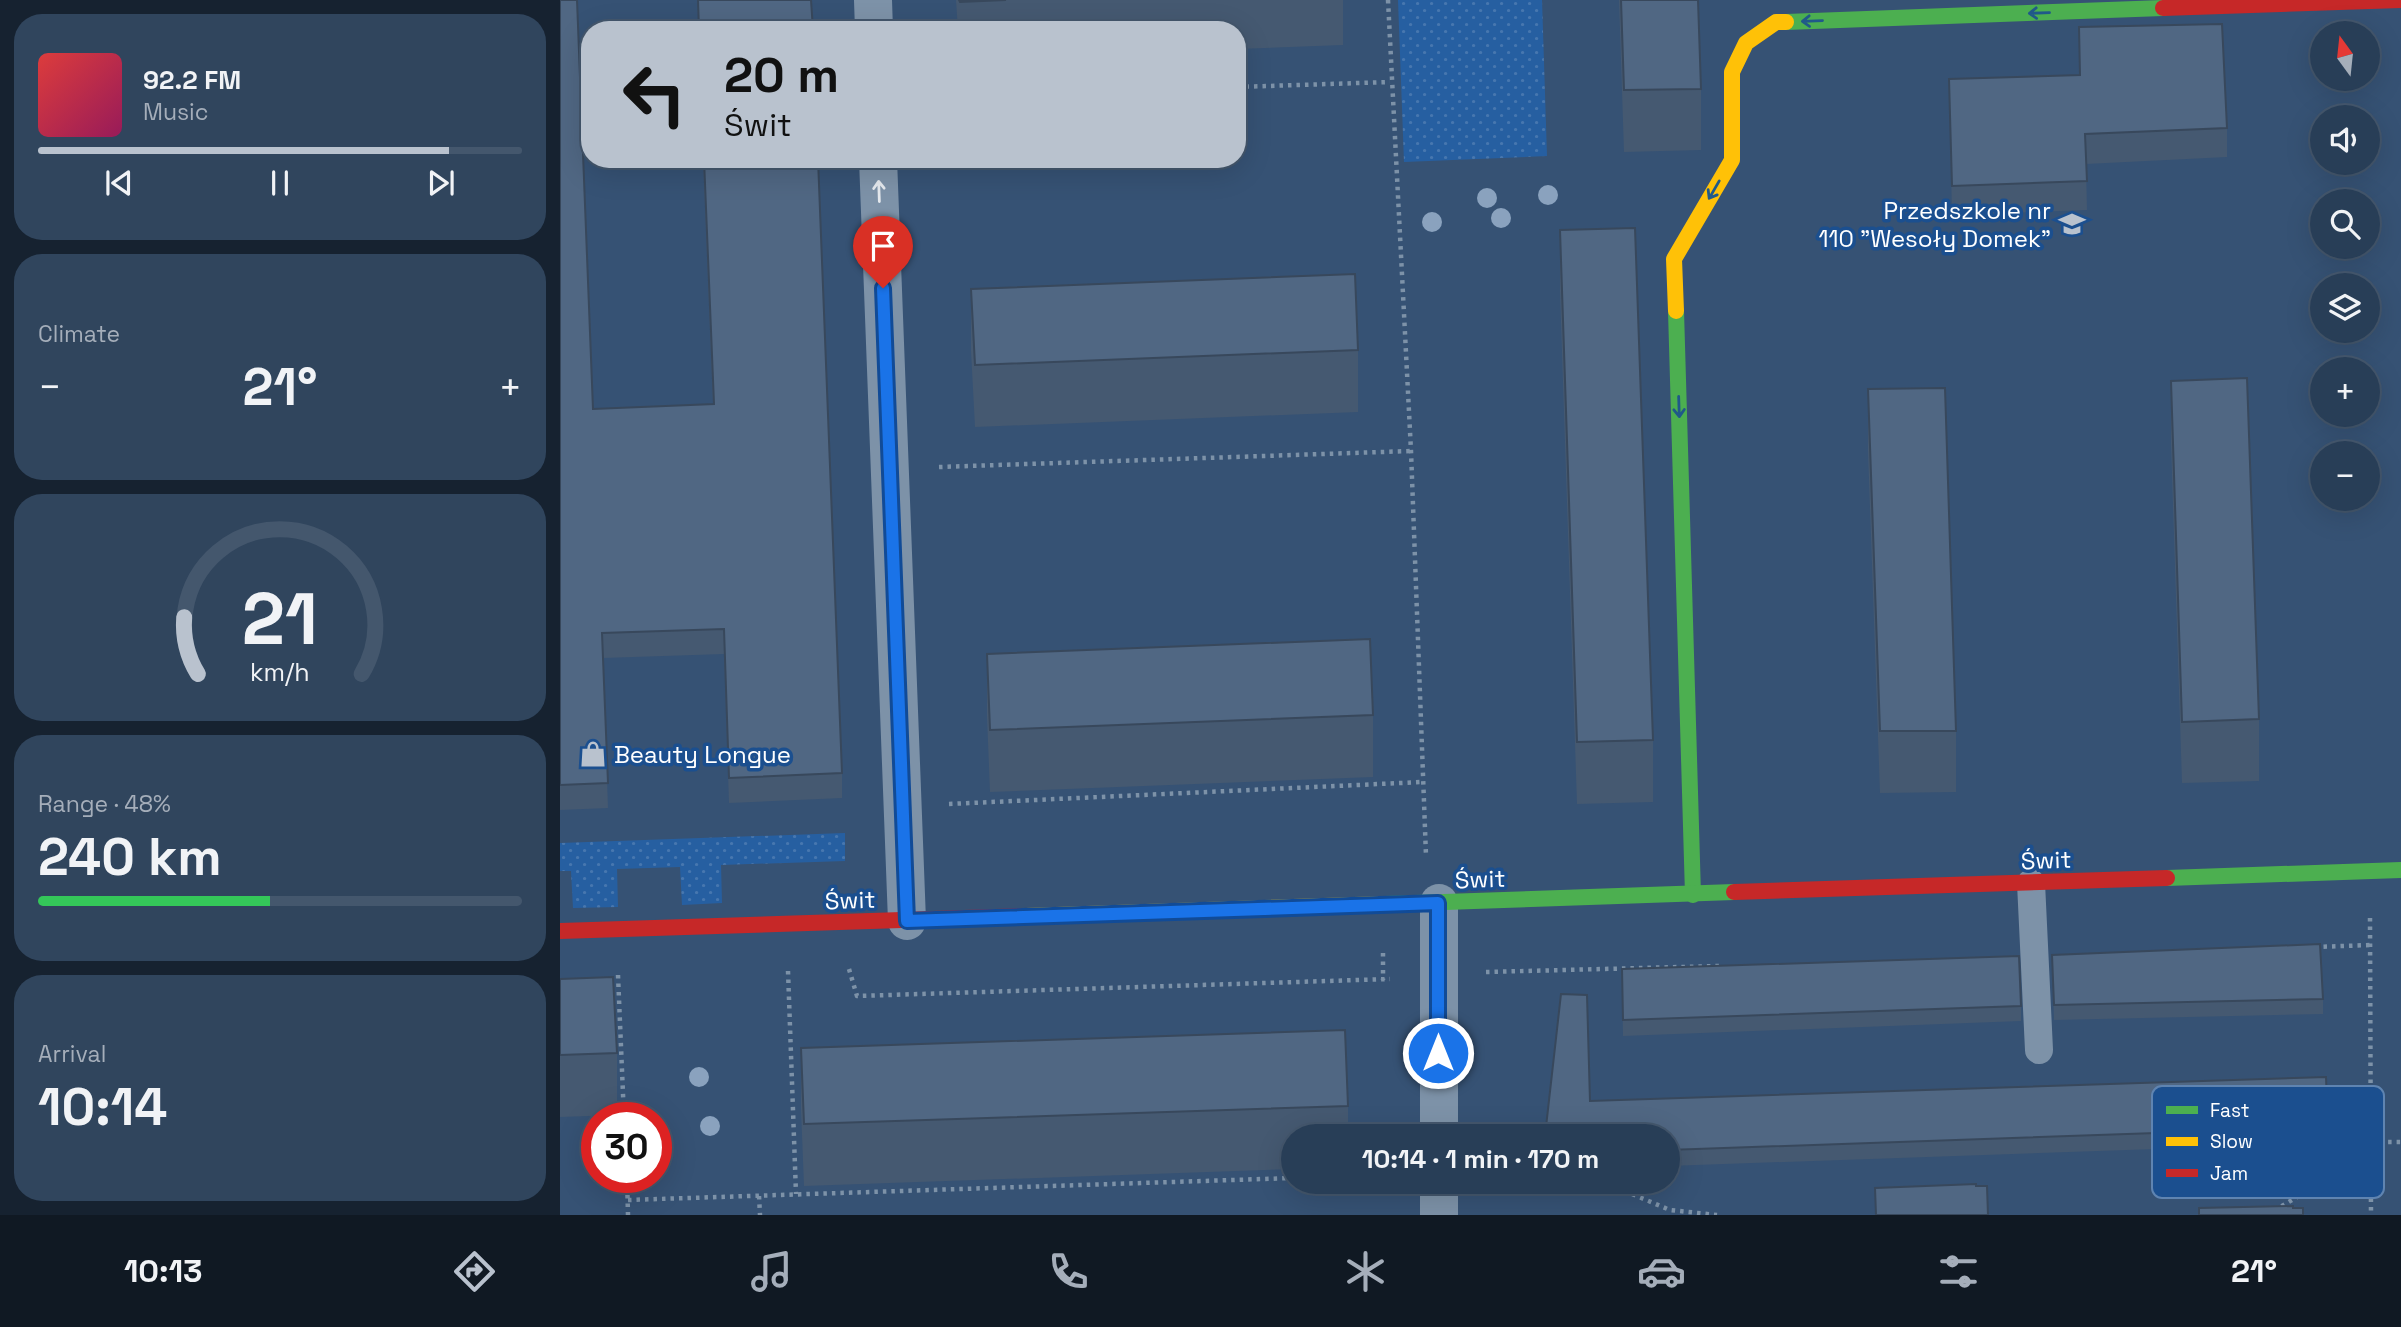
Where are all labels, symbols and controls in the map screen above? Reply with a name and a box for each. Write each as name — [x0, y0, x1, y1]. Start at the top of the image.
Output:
one-way arrow — [2028, 7, 2051, 20]
one-way arrow — [1800, 14, 1823, 28]
north arrow — [2310, 21, 2380, 91]
map controls — [2310, 21, 2380, 511]
text: 20 m — [724, 44, 839, 106]
icon: left — [609, 49, 700, 140]
text: 92.2 FM — [143, 63, 241, 97]
text: Music — [143, 97, 208, 127]
text: Świt — [724, 105, 792, 145]
button: sound — [2310, 105, 2380, 175]
icon: previous — [100, 164, 138, 202]
icon: pause — [261, 164, 299, 202]
icon: next — [422, 164, 460, 202]
one-way arrow — [873, 180, 886, 203]
one-way arrow — [1707, 180, 1721, 200]
button: search — [2310, 189, 2380, 259]
place label: Przedszkole nr 110 "Wesoły Domek" — [1818, 195, 2051, 254]
school or university icon: Przedszkole nr 110 "Wesoły Domek" — [2057, 209, 2087, 239]
pin — [853, 216, 913, 288]
icon: arrive — [864, 227, 902, 265]
button: layers — [2310, 273, 2380, 343]
text: Climate — [38, 319, 120, 349]
text: 21° — [243, 354, 317, 420]
button: + — [2310, 357, 2380, 427]
text: − — [38, 363, 62, 411]
text: + — [498, 363, 522, 411]
one-way arrow — [1672, 395, 1685, 418]
button: − — [2310, 441, 2380, 511]
text: 21 — [242, 572, 318, 665]
text: km/h — [250, 655, 310, 687]
shop icon: Beauty Longue — [578, 739, 608, 769]
place label: Beauty Longue — [614, 739, 791, 770]
text: Range · 48% — [38, 789, 171, 819]
text: 240 km — [38, 824, 222, 890]
street label: Świt — [2020, 844, 2072, 876]
street label: Świt — [1454, 863, 1506, 895]
street label: Świt — [824, 884, 876, 916]
position arrow — [1401, 1016, 1475, 1090]
text: Arrival — [38, 1039, 106, 1069]
text: 10:14 — [38, 1074, 167, 1140]
legend — [2152, 1086, 2384, 1198]
text: Fast — [2210, 1098, 2250, 1123]
speed limit sign: 30 — [581, 1102, 672, 1193]
text: Slow — [2210, 1129, 2253, 1154]
text: 10:14 · 1 min · 170 m — [1362, 1142, 1599, 1176]
text: Jam — [2210, 1161, 2248, 1186]
icon: directions — [450, 1247, 499, 1296]
icon: music — [747, 1247, 796, 1296]
icon: phone — [1044, 1247, 1093, 1296]
icon: climate — [1341, 1247, 1390, 1296]
icon: car — [1637, 1247, 1686, 1296]
icon: filters — [1934, 1247, 1983, 1296]
text: 10:13 — [124, 1251, 203, 1291]
text: 21° — [2231, 1251, 2277, 1291]

